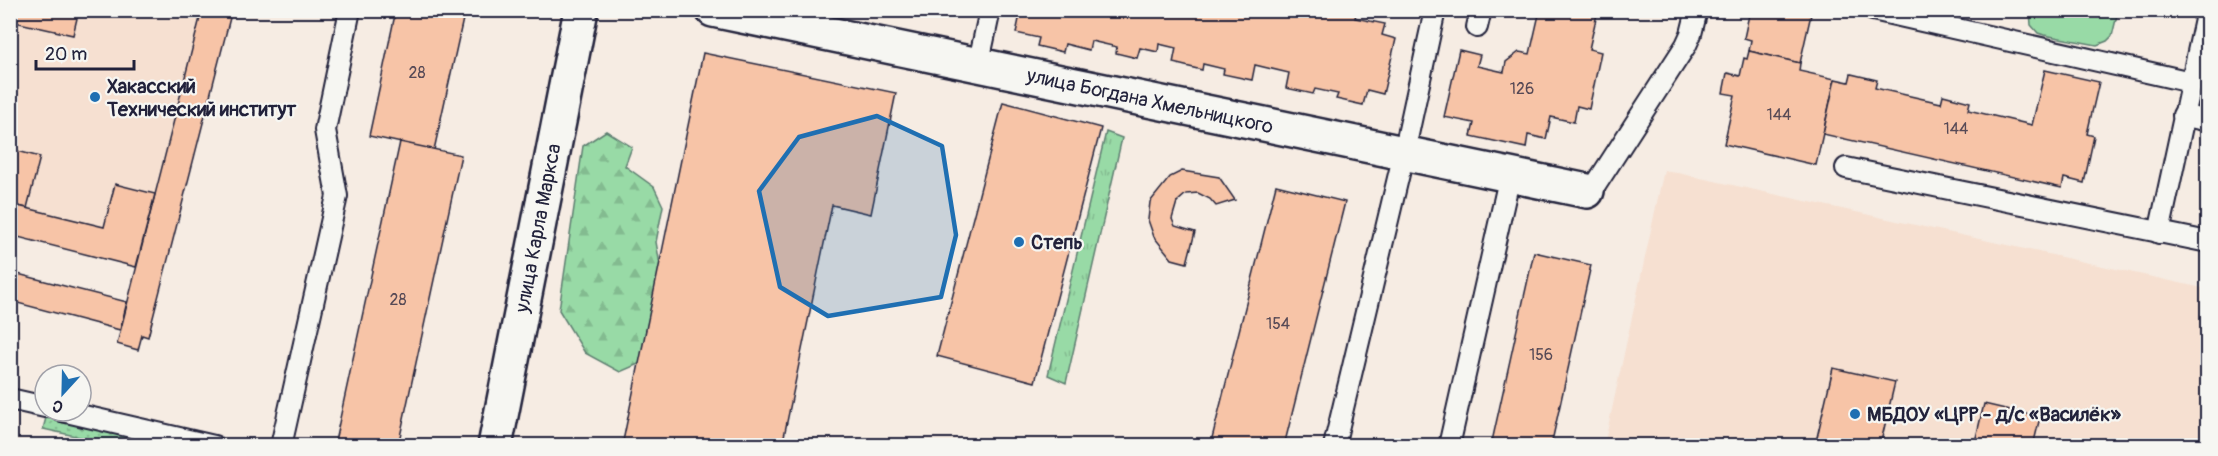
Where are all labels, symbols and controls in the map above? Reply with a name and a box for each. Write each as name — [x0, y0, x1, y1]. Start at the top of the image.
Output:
scale bar — [36, 33, 134, 71]
text: 20 m — [45, 43, 87, 66]
street label: улица Богдана Хмельницкого — [1023, 62, 1276, 139]
house number: 28 — [408, 63, 426, 83]
place label: Хакасский Технический институт — [106, 74, 297, 122]
house number: 126 — [1510, 79, 1534, 99]
marker: Хакасский Технический институт — [88, 90, 102, 104]
house number: 144 — [1767, 105, 1791, 125]
house number: 144 — [1944, 119, 1968, 139]
street label: улица Карла Маркса — [509, 141, 567, 316]
place label: Степь — [1031, 230, 1083, 255]
marker: Степь — [1012, 235, 1026, 249]
house number: 28 — [389, 290, 407, 310]
house number: 154 — [1266, 314, 1290, 334]
house number: 156 — [1529, 345, 1553, 365]
north arrow — [33, 363, 93, 423]
text: С — [49, 395, 66, 417]
place label: МБДОУ «ЦРР - д/с «Василёк» — [1867, 402, 2122, 427]
marker: МБДОУ «ЦРР - д/с «Василёк» — [1848, 407, 1862, 421]

